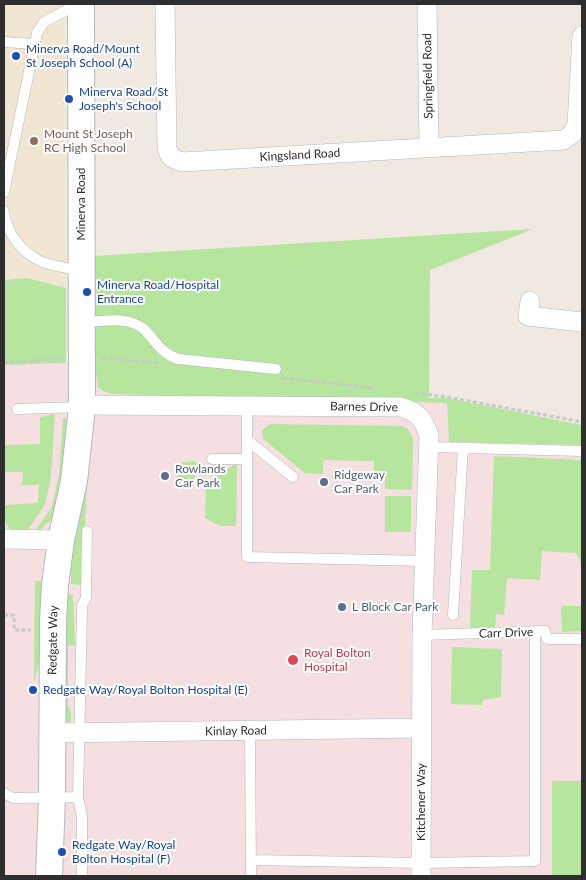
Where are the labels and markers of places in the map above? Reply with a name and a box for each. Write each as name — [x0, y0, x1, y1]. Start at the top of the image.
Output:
place label: Minerva Road/Mount St Joseph School (A) — [26, 42, 140, 70]
marker: Minerva Road/Mount St Joseph School (A) — [10, 50, 22, 62]
place label: Minerva Road/St Joseph's School — [79, 85, 168, 113]
marker: Minerva Road/St Joseph's School — [63, 93, 75, 105]
place label: Mount St Joseph RC High School — [44, 127, 133, 155]
marker: Mount St Joseph RC High School — [28, 135, 40, 147]
place label: Minerva Road/Hospital Entrance — [97, 278, 219, 306]
marker: Minerva Road/Hospital Entrance — [81, 286, 93, 298]
place label: Rowlands Car Park — [175, 462, 226, 490]
place label: Ridgeway Car Park — [334, 468, 385, 496]
marker: Rowlands Car Park — [159, 470, 171, 482]
marker: Ridgeway Car Park — [318, 476, 330, 488]
place label: L Block Car Park — [352, 600, 438, 614]
marker: L Block Car Park — [336, 601, 348, 613]
place label: Royal Bolton Hospital — [304, 646, 371, 674]
marker: Royal Bolton Hospital — [286, 653, 300, 667]
place label: Redgate Way/Royal Bolton Hospital (E) — [43, 683, 248, 697]
marker: Redgate Way/Royal Bolton Hospital (E) — [27, 684, 39, 696]
place label: Redgate Way/Royal Bolton Hospital (F) — [72, 838, 175, 866]
marker: Redgate Way/Royal Bolton Hospital (F) — [56, 846, 68, 858]

